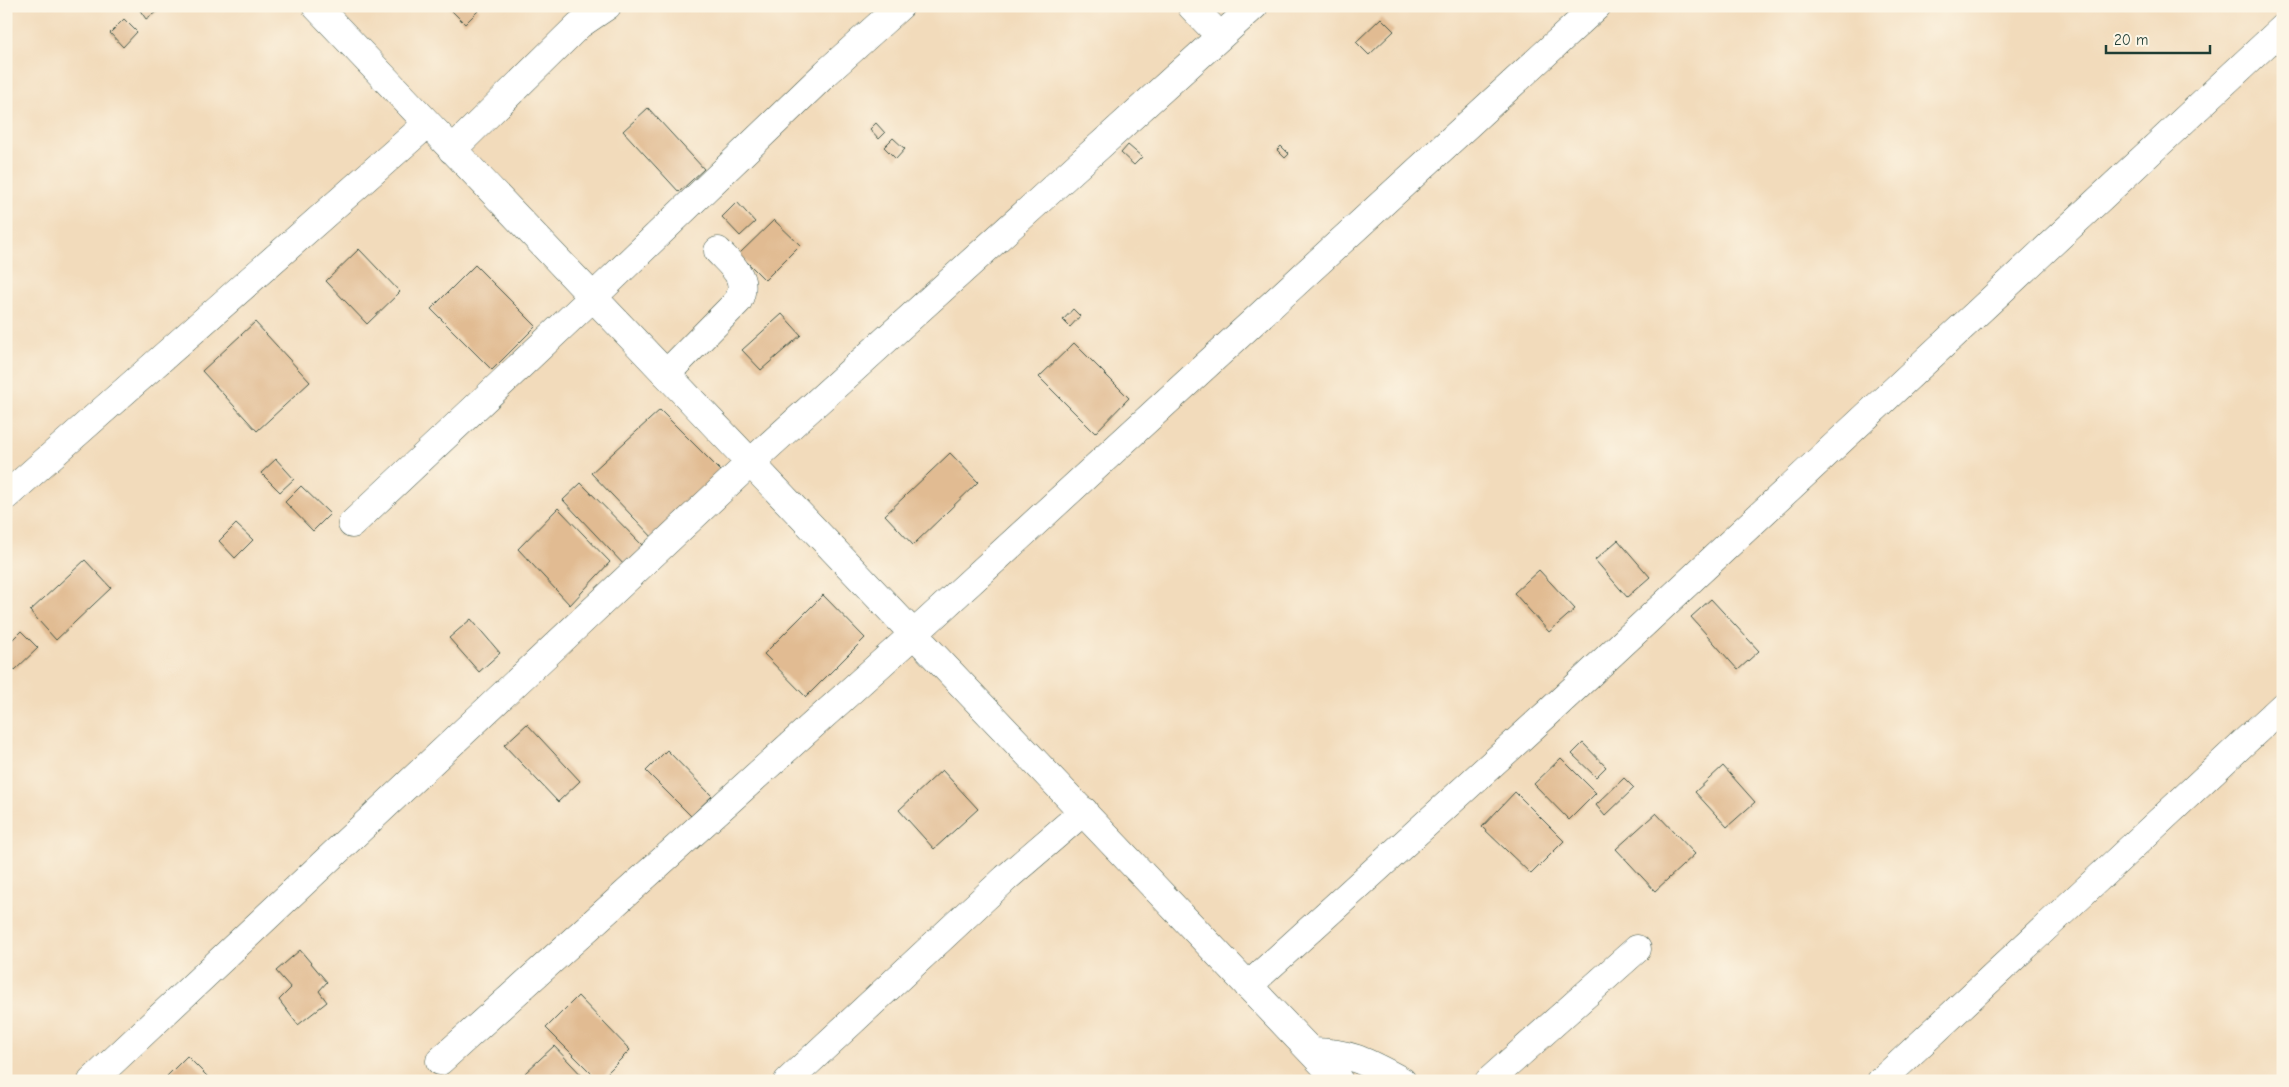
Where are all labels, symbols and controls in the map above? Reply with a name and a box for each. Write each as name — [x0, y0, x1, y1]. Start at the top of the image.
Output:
scale bar — [2106, 22, 2210, 54]
text: 20 m — [2114, 31, 2148, 49]

